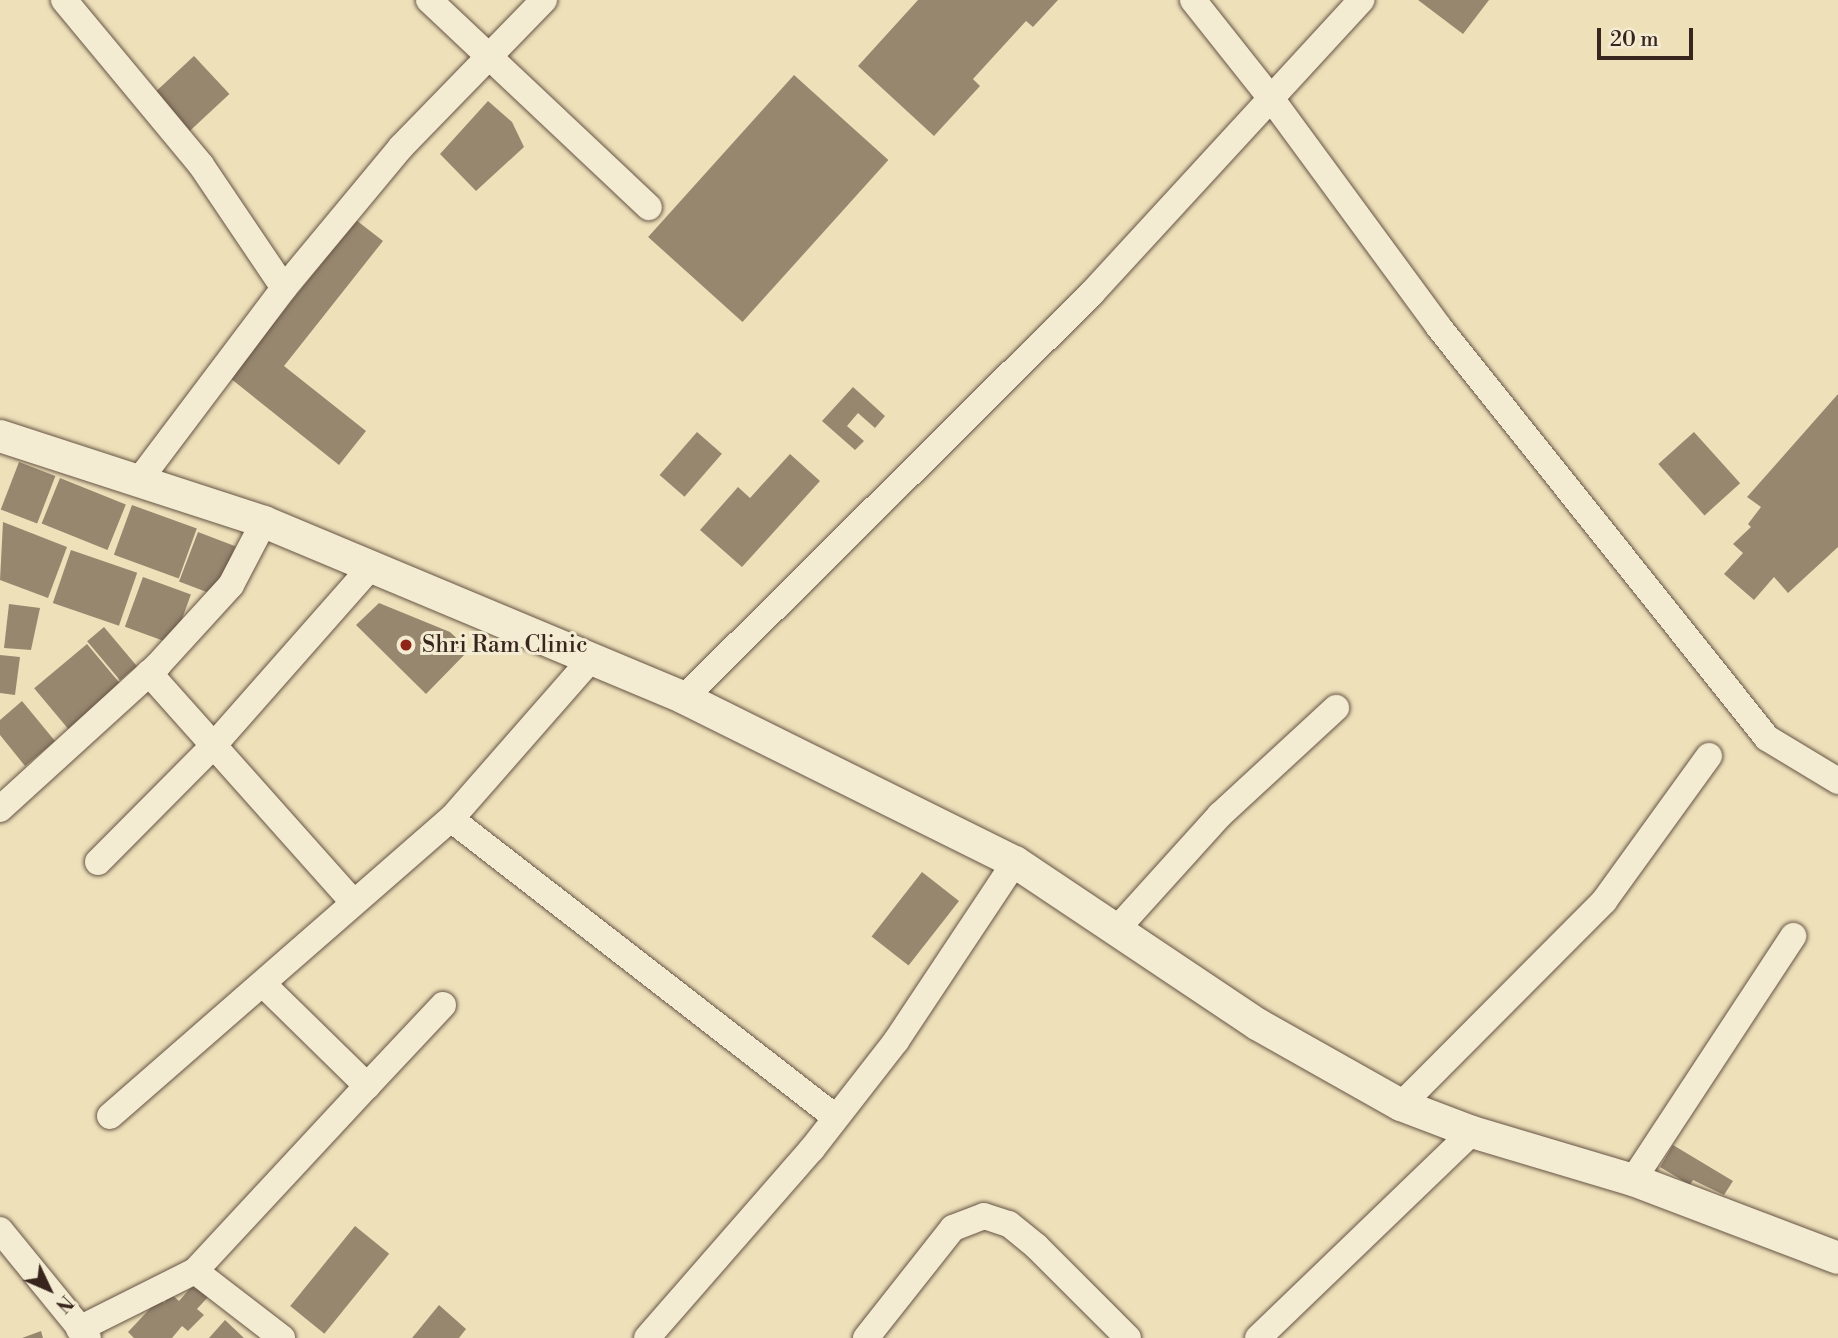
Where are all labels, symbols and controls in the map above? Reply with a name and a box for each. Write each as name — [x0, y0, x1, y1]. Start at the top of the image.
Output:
scale bar — [1600, 14, 1696, 58]
text: 20 m — [1610, 27, 1659, 53]
place label: Shri Ram Clinic — [422, 631, 588, 659]
marker: Shri Ram Clinic — [396, 635, 416, 655]
north arrow — [14, 1254, 84, 1324]
text: N — [50, 1290, 78, 1317]

